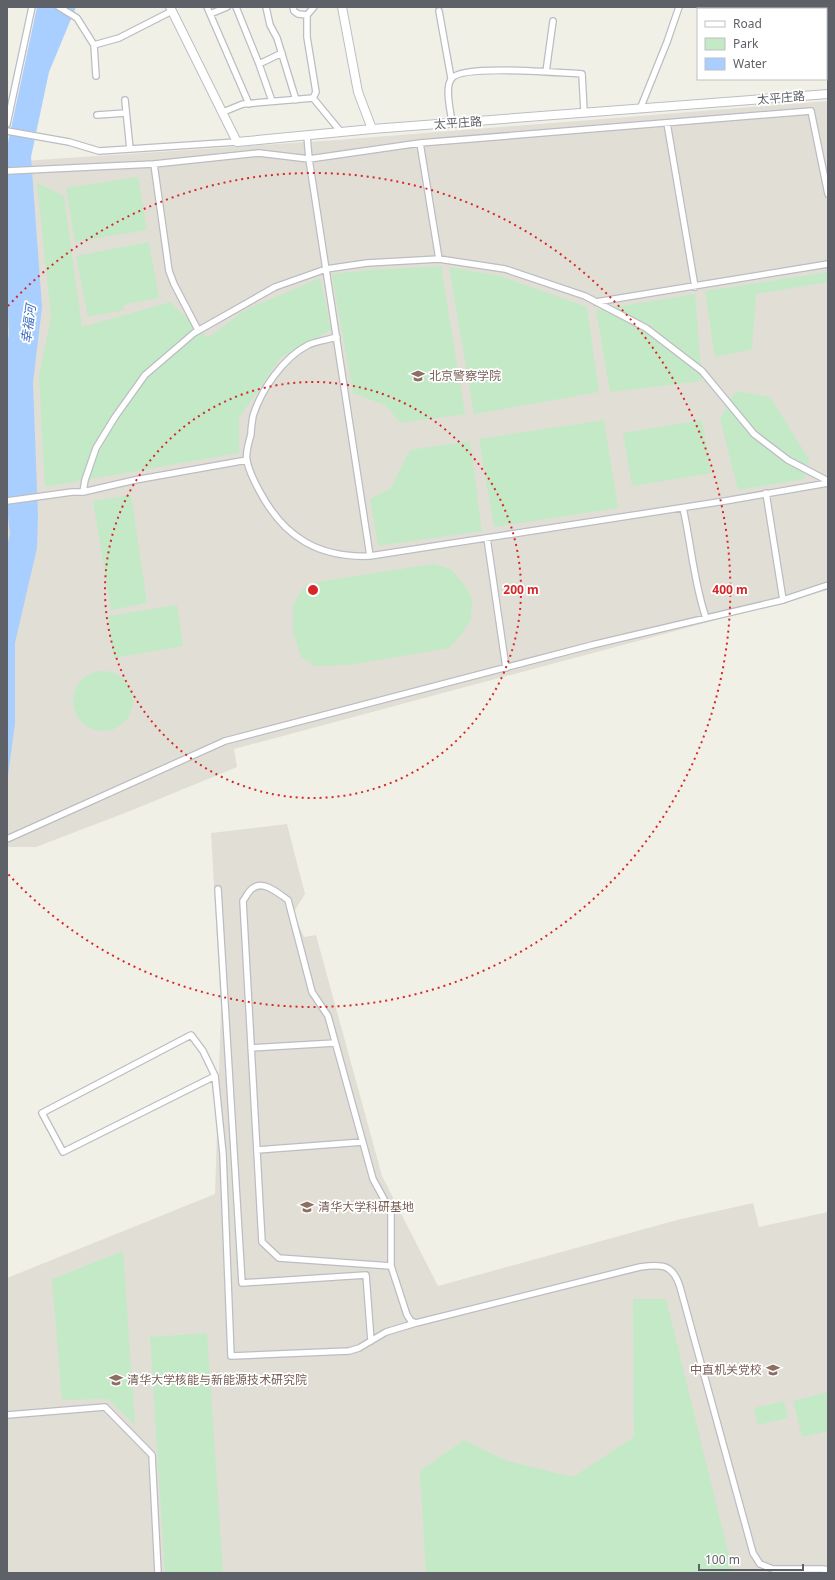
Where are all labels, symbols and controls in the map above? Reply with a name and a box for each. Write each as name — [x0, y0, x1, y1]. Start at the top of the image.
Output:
legend — [697, 8, 827, 80]
text: Road — [733, 15, 762, 32]
text: Park — [733, 35, 759, 52]
text: Water — [733, 55, 767, 72]
street label: 太平庄路 — [756, 87, 806, 108]
street label: 太平庄路 — [433, 112, 483, 133]
water label: 幸福河 — [16, 300, 40, 345]
place label: 北京警察学院 — [429, 367, 501, 384]
school or university icon: 北京警察学院 — [410, 368, 426, 384]
text: 200 m — [503, 581, 539, 598]
text: 400 m — [712, 581, 748, 598]
centre of rings — [306, 583, 320, 597]
place label: 清华大学科研基地 — [318, 1198, 414, 1215]
school or university icon: 清华大学科研基地 — [299, 1199, 315, 1215]
place label: 中直机关党校 — [690, 1361, 762, 1378]
school or university icon: 中直机关党校 — [765, 1362, 781, 1378]
place label: 清华大学核能与新能源技术研究院 — [127, 1371, 307, 1388]
school or university icon: 清华大学核能与新能源技术研究院 — [108, 1372, 124, 1388]
scale bar — [699, 1546, 803, 1572]
text: 100 m — [705, 1551, 740, 1568]

